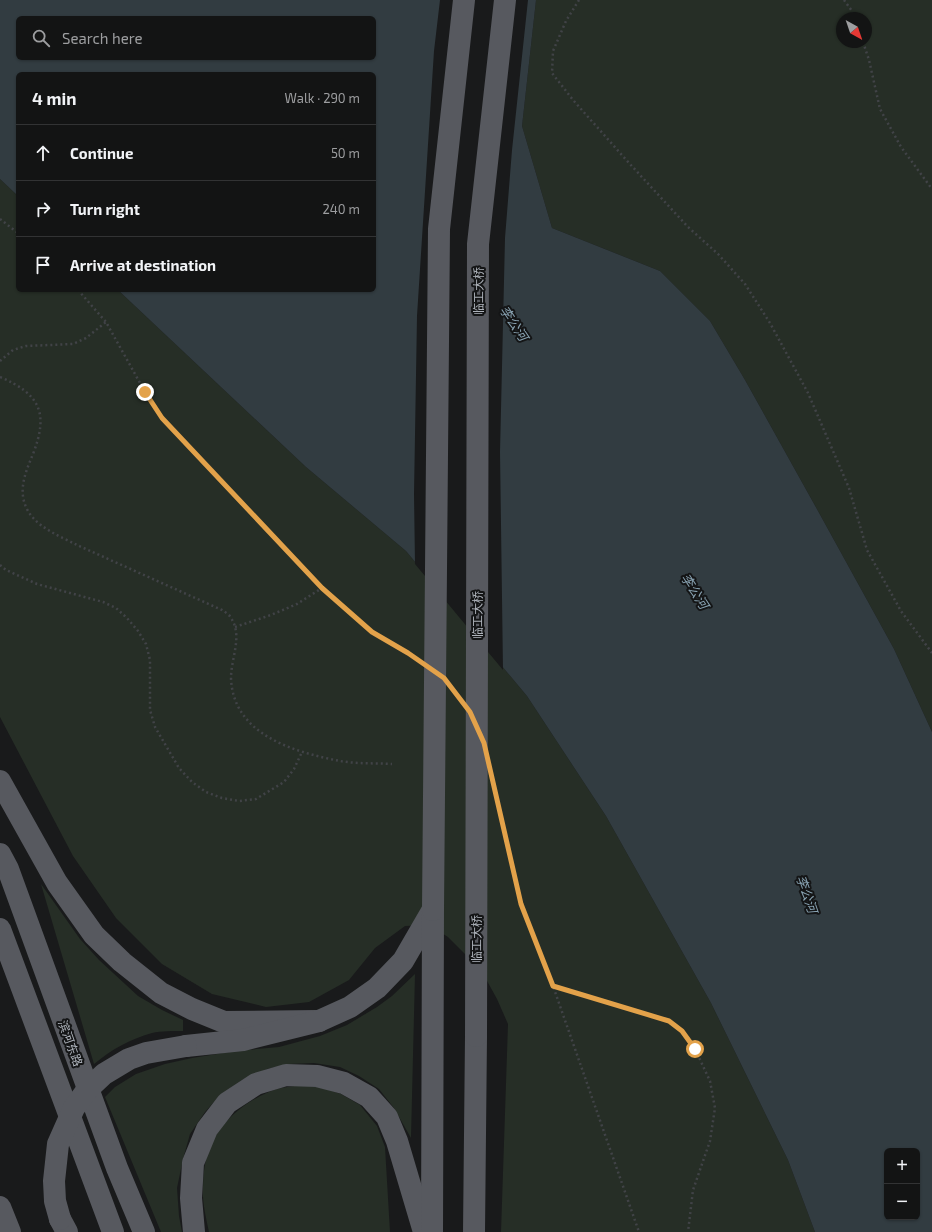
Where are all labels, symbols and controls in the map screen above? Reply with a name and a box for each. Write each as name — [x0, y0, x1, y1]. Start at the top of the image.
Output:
north arrow — [836, 12, 872, 48]
search box — [16, 16, 376, 60]
icon: search — [30, 27, 52, 49]
text: Search here — [62, 29, 143, 47]
text: 4 min — [32, 88, 76, 108]
text: Walk · 290 m — [285, 90, 360, 106]
icon: ahead — [32, 142, 54, 164]
text: Continue — [70, 144, 133, 162]
text: 50 m — [331, 145, 360, 161]
icon: right — [32, 198, 54, 220]
text: Turn right — [70, 200, 140, 218]
text: 240 m — [323, 201, 360, 217]
icon: arrive — [32, 254, 54, 276]
text: Arrive at destination — [70, 256, 216, 274]
street label: 临工大桥 — [471, 267, 485, 315]
water label: 李公河 — [496, 302, 533, 346]
route end — [136, 383, 154, 401]
water label: 李公河 — [678, 570, 714, 614]
street label: 临工大桥 — [470, 591, 484, 639]
water label: 李公河 — [793, 873, 822, 918]
street label: 临工大桥 — [469, 915, 483, 963]
street label: 滨河东路 — [56, 1018, 86, 1068]
route start — [686, 1040, 704, 1058]
map controls — [884, 1148, 920, 1220]
button: + — [884, 1148, 920, 1184]
button: − — [884, 1184, 920, 1220]

